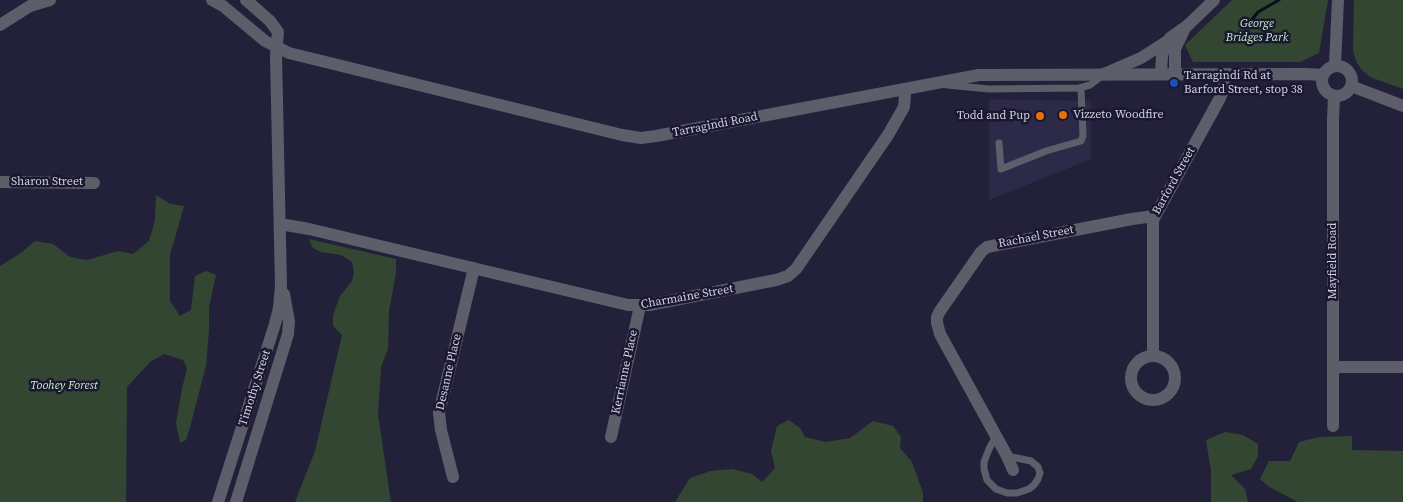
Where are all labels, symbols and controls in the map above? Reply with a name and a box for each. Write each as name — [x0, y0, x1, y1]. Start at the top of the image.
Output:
park label: George Bridges Park — [1226, 17, 1288, 45]
place label: Tarragindi Rd at Barford Street, stop 38 — [1184, 69, 1303, 97]
marker: Tarragindi Rd at Barford Street, stop 38 — [1168, 77, 1180, 89]
place label: Vizzeto Woodfire — [1073, 108, 1164, 122]
place label: Todd and Pup — [957, 109, 1030, 123]
marker: Vizzeto Woodfire — [1057, 109, 1069, 121]
street label: Tarragindi Road — [671, 110, 759, 140]
marker: Todd and Pup — [1034, 110, 1046, 122]
street label: Barford Street — [1150, 145, 1198, 217]
street label: Sharon Street — [11, 175, 83, 189]
street label: Rachael Street — [997, 223, 1075, 251]
street label: Mayfield Road — [1326, 223, 1340, 299]
street label: Charmaine Street — [640, 282, 734, 312]
street label: Kerrianne Place — [609, 329, 641, 415]
street label: Desanne Place — [433, 332, 465, 412]
street label: Timothy Street — [236, 348, 274, 428]
park label: Toohey Forest — [30, 379, 98, 393]

